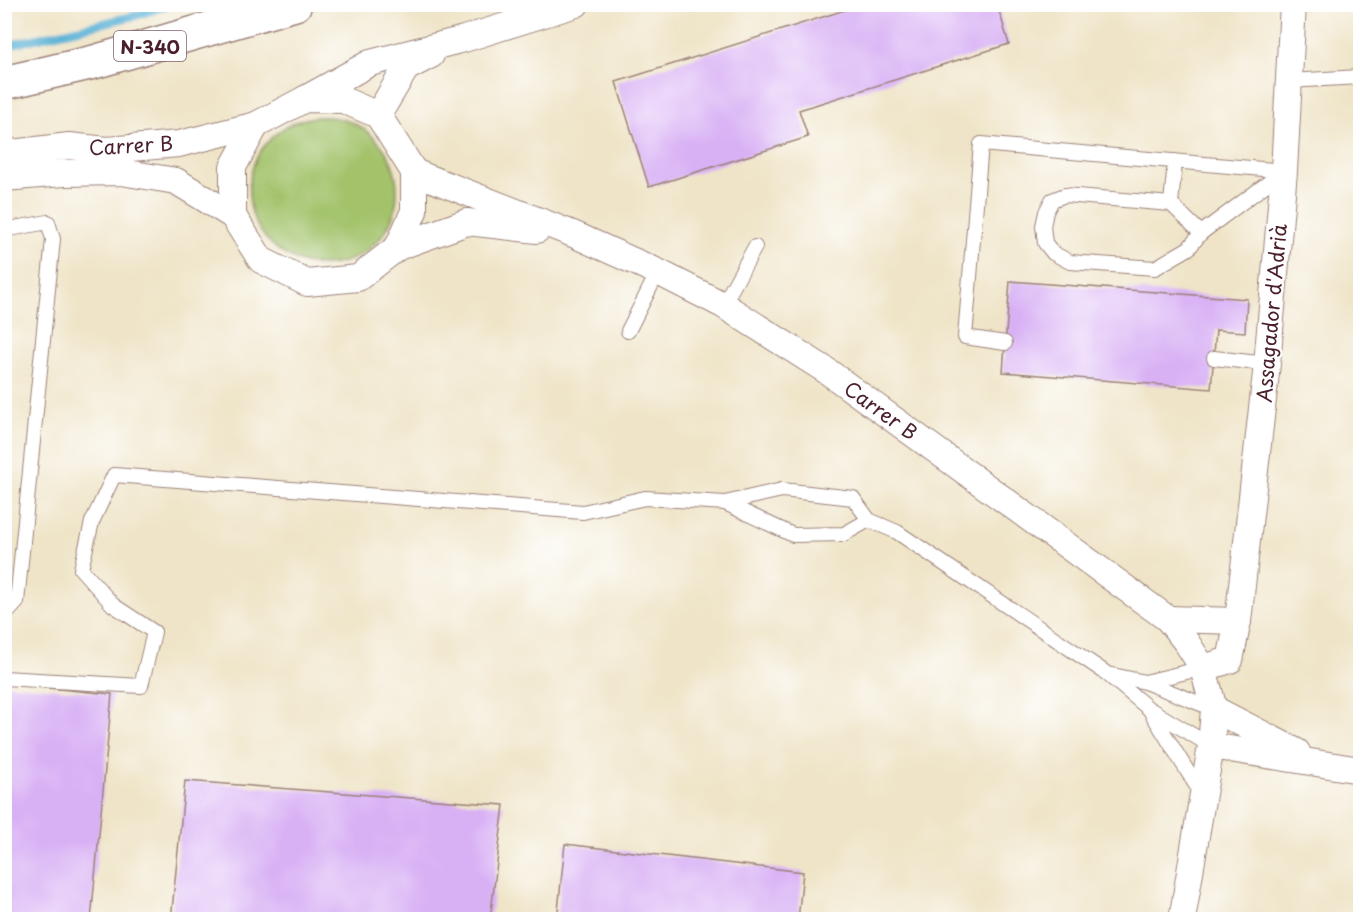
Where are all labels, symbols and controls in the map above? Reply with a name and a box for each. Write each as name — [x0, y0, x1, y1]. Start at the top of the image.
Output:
road number: N-340 — [114, 31, 186, 61]
street label: Carrer B — [88, 128, 174, 162]
street label: Assagador d'Adrià — [1248, 222, 1294, 404]
street label: Carrer B — [838, 373, 924, 447]

